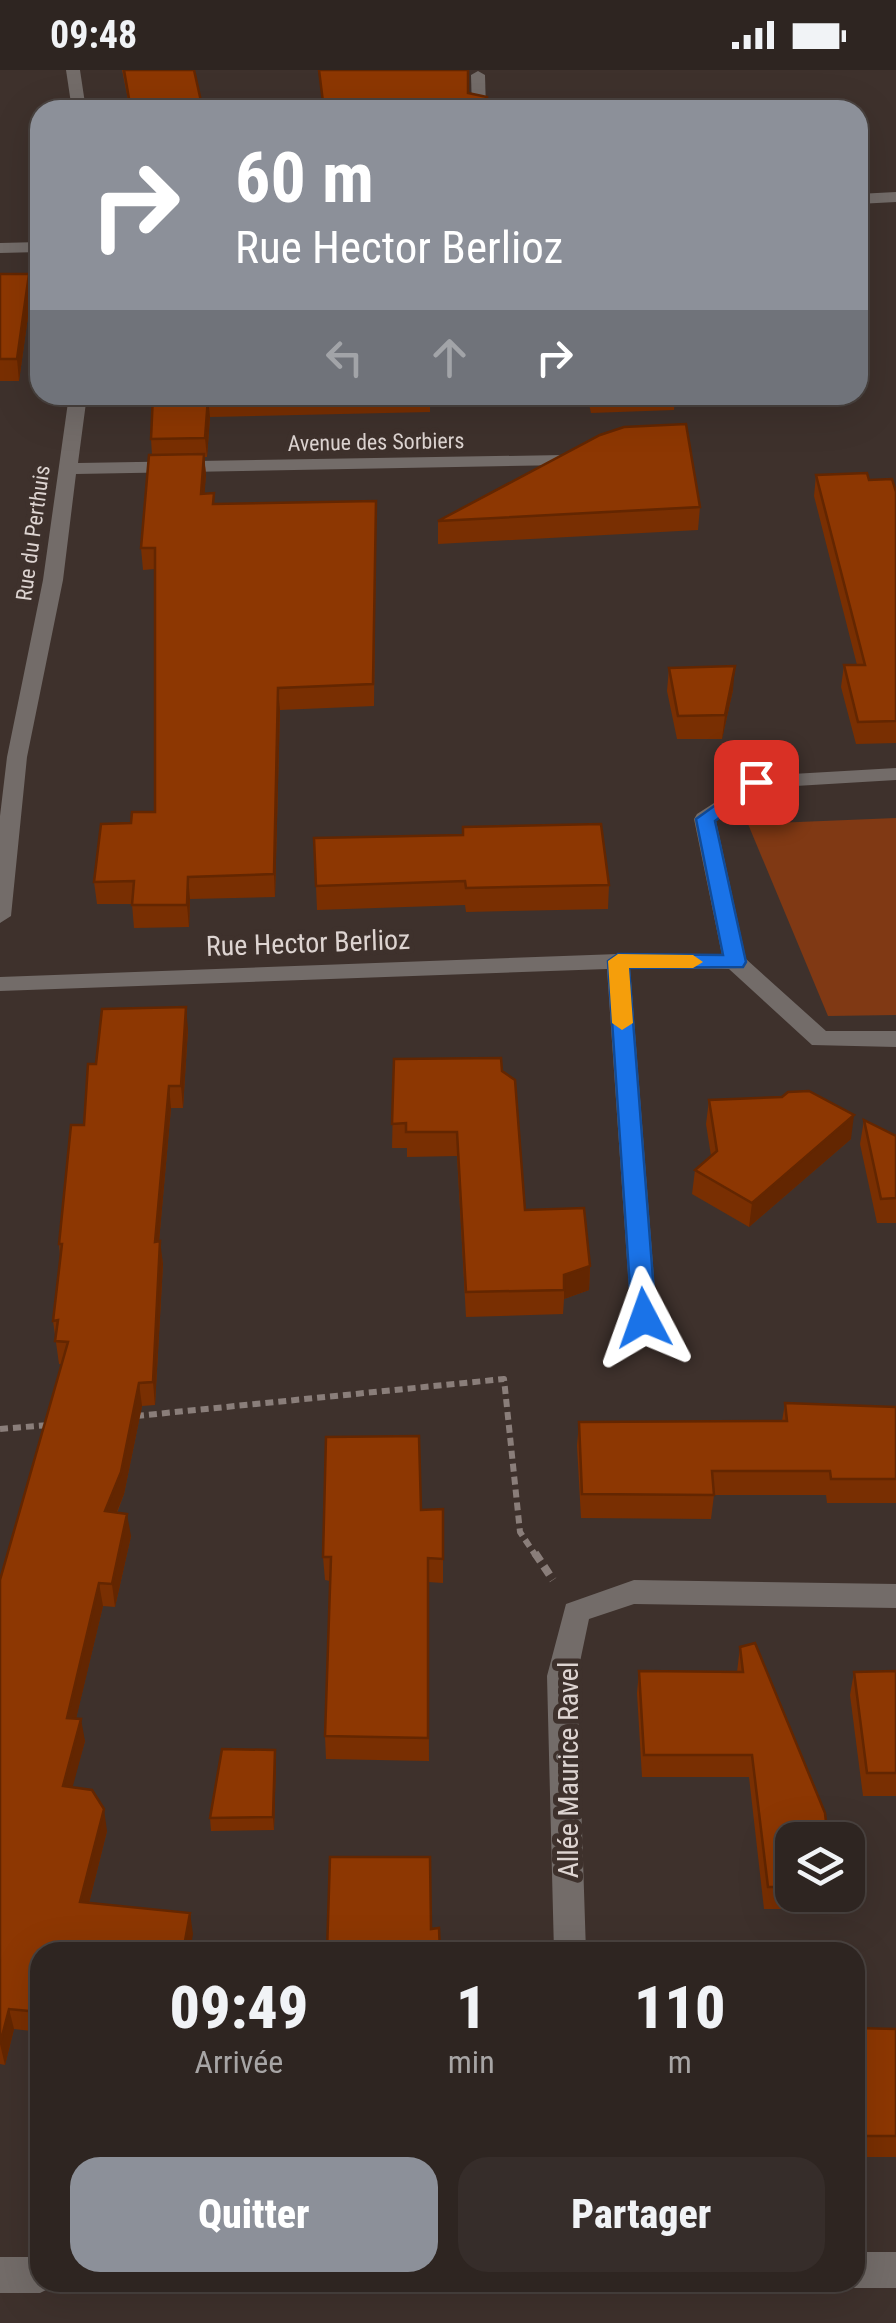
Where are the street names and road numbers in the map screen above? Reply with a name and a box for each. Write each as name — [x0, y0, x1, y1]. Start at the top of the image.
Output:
street label: Avenue des Sorbiers — [287, 428, 465, 456]
street label: Rue du Perthuis — [11, 464, 55, 602]
street label: Rue Hector Berlioz — [205, 923, 411, 963]
street label: Allée Maurice Ravel — [552, 1662, 585, 1878]

